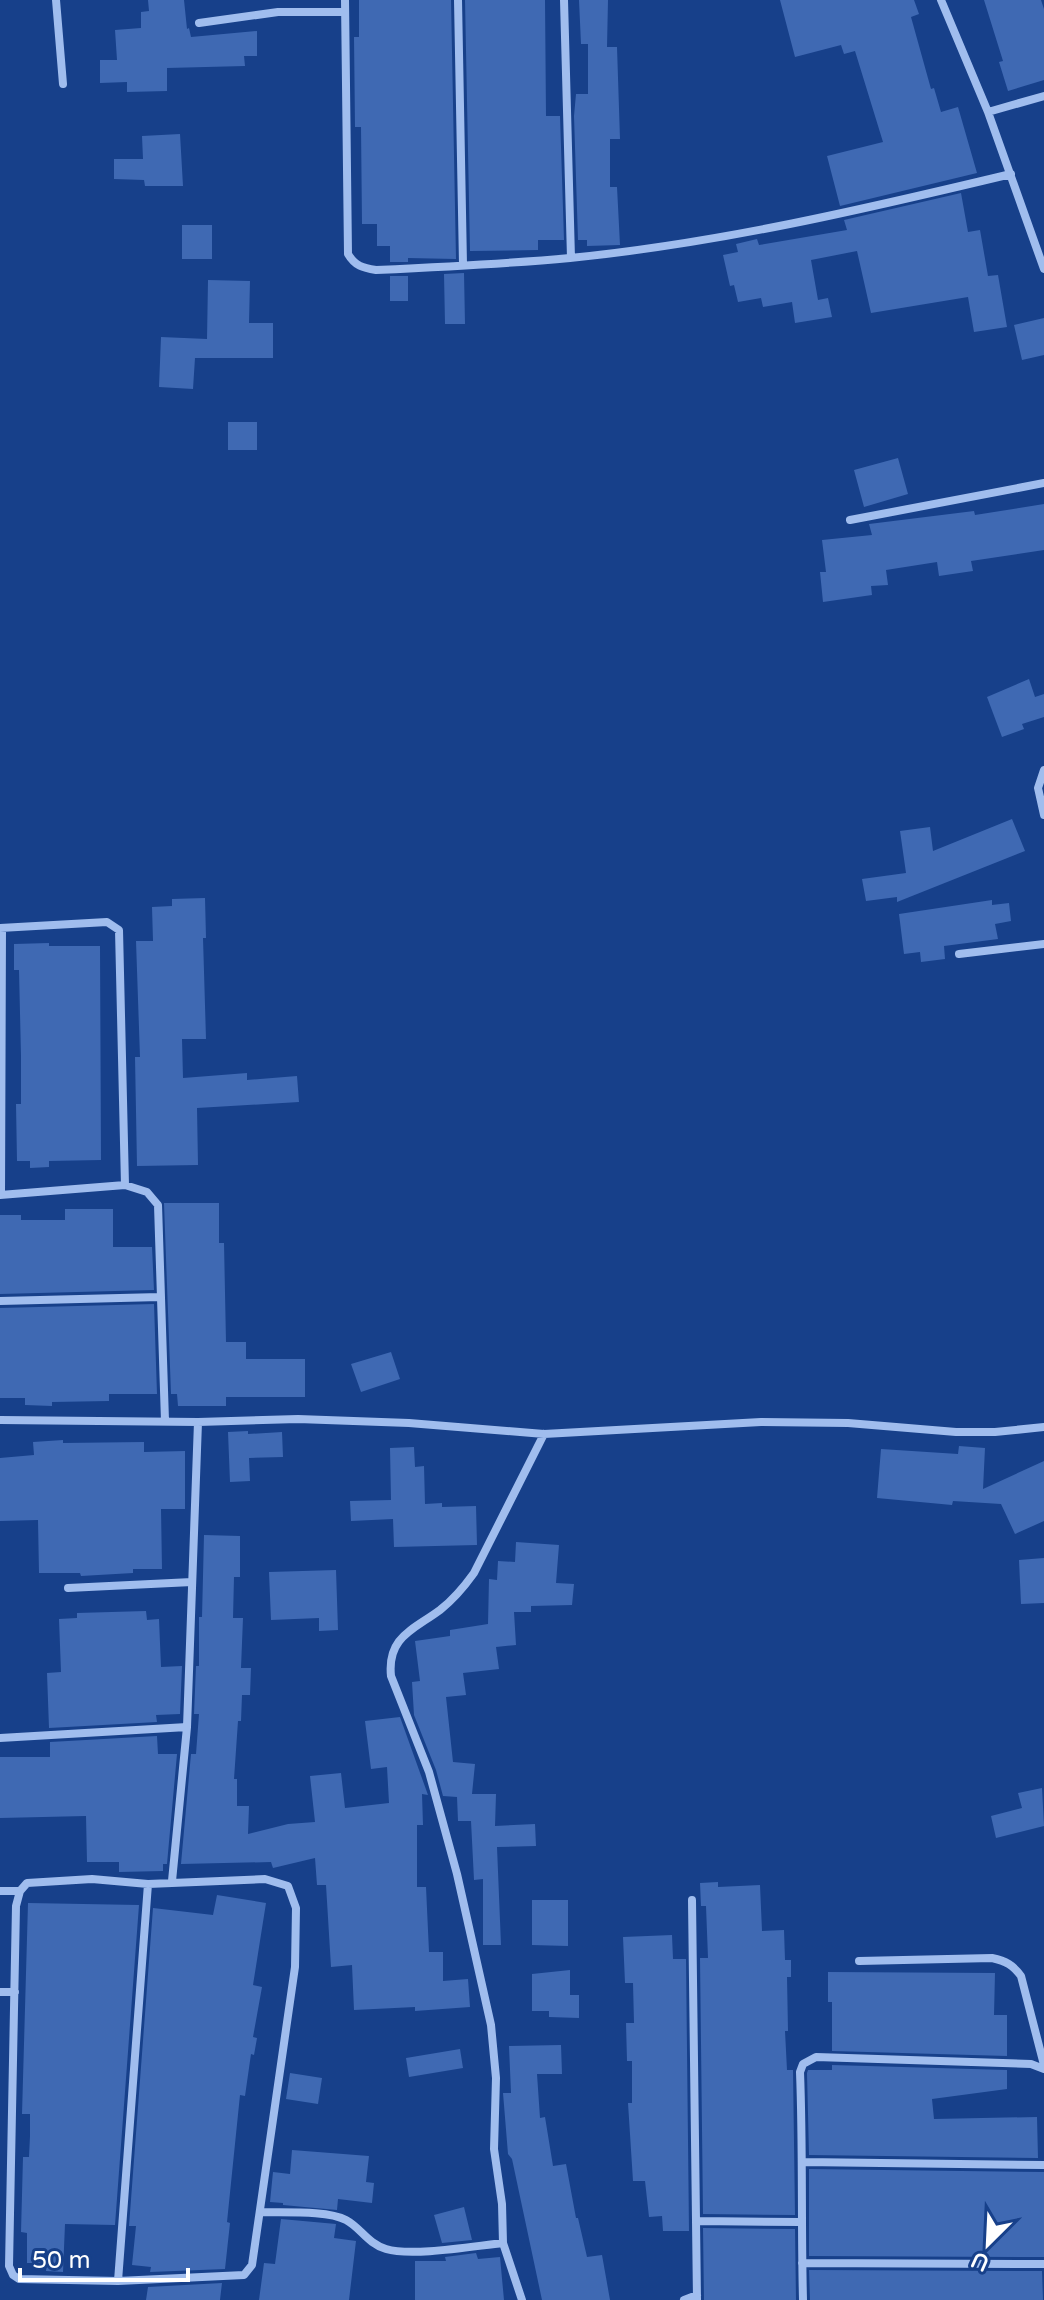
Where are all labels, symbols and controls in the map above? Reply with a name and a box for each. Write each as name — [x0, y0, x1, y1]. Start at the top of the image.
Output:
north arrow — [948, 2204, 1028, 2284]
scale bar — [20, 2232, 188, 2282]
text: 50 m — [32, 2246, 90, 2275]
text: U — [967, 2246, 993, 2277]

